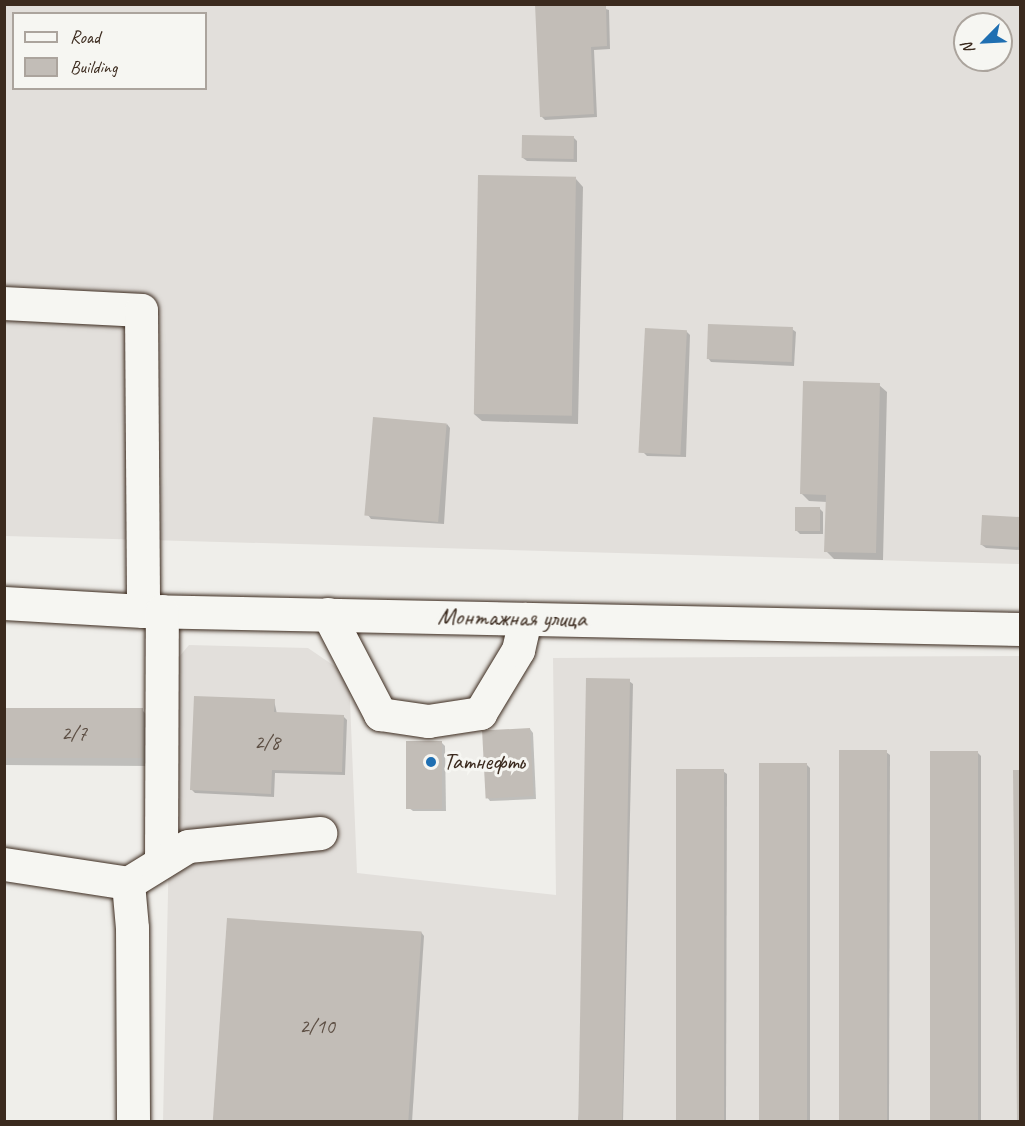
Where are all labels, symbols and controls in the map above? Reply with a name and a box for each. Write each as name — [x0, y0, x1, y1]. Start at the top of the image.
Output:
legend — [12, 12, 207, 90]
north arrow — [953, 12, 1013, 72]
text: Road — [70, 26, 100, 48]
text: N — [957, 40, 980, 57]
text: Building — [70, 56, 117, 78]
street label: Монтажная улица — [436, 602, 588, 634]
house number: 2/7 — [61, 720, 87, 746]
house number: 2/8 — [254, 729, 280, 755]
place label: Татнефть — [443, 748, 525, 776]
marker: Татнефть — [424, 755, 438, 769]
house number: 2/10 — [299, 1013, 335, 1039]

